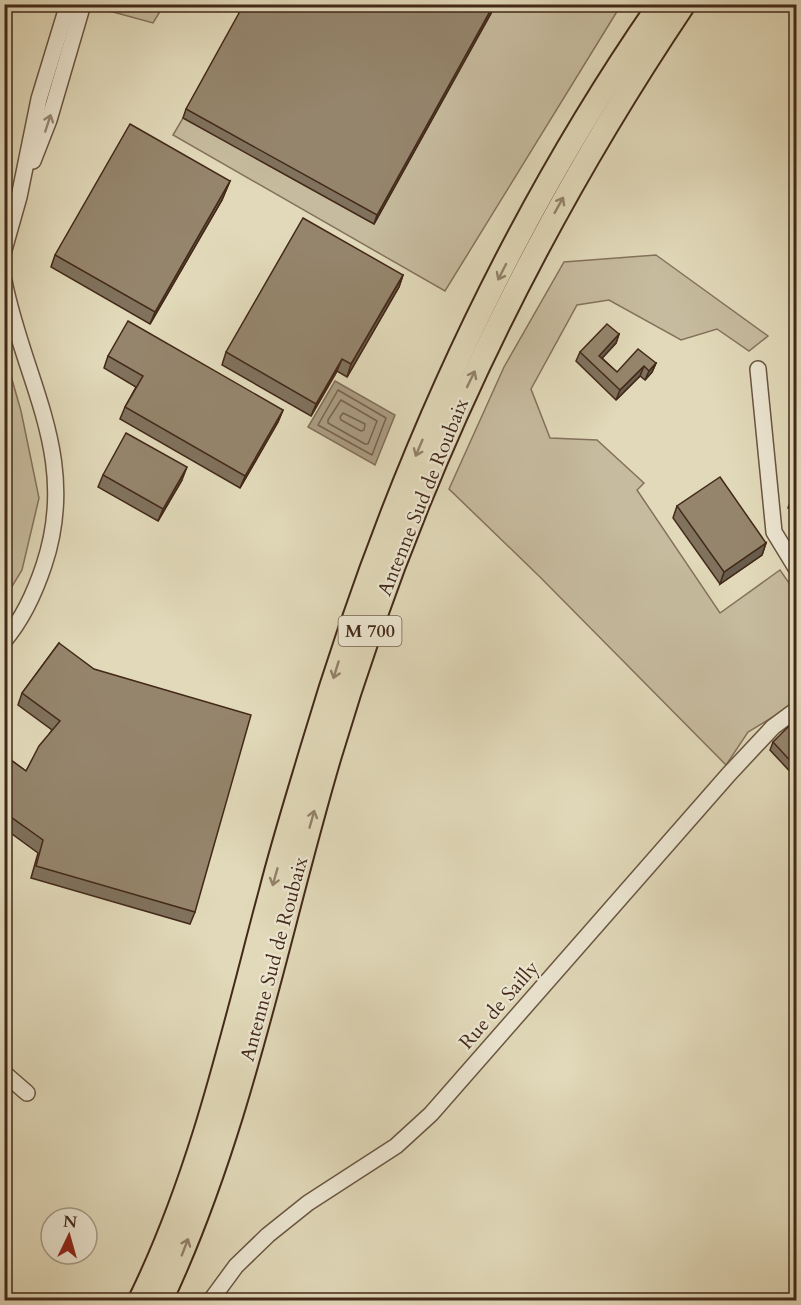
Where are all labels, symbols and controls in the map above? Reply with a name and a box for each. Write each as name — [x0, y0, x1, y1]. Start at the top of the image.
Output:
one-way arrow — [43, 114, 54, 133]
one-way arrow — [553, 197, 565, 214]
one-way arrow — [496, 262, 507, 280]
one-way arrow — [465, 370, 477, 388]
street label: Antenne Sud de Roubaix — [371, 394, 475, 600]
one-way arrow — [413, 439, 424, 457]
road number: M 700 — [338, 616, 401, 646]
one-way arrow — [330, 660, 341, 679]
one-way arrow — [307, 810, 318, 829]
street label: Antenne Sud de Roubaix — [234, 854, 314, 1064]
one-way arrow — [269, 867, 280, 886]
street label: Rue de Sailly — [453, 955, 545, 1055]
north arrow — [39, 1206, 99, 1266]
text: N — [62, 1210, 78, 1234]
one-way arrow — [180, 1238, 191, 1257]

